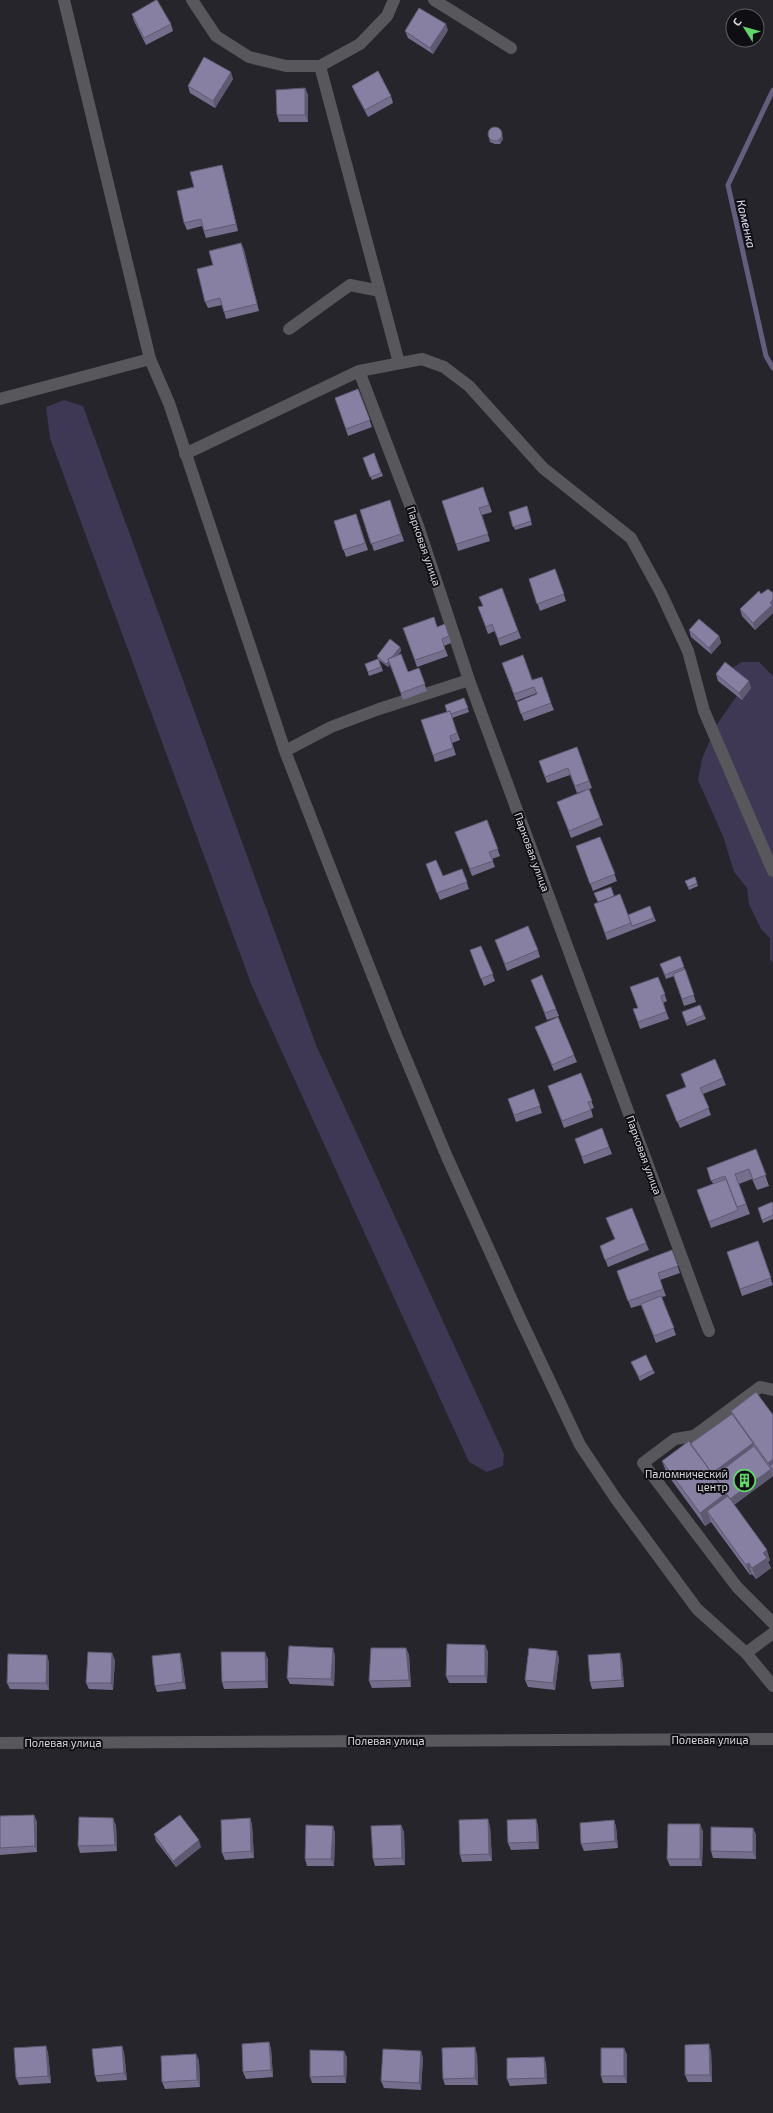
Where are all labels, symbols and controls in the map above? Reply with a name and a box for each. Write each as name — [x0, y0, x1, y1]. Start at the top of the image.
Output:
north arrow — [725, 8, 765, 48]
text: С — [729, 15, 744, 28]
water label: Каменка — [735, 198, 759, 250]
street label: Парковая улица — [404, 504, 444, 588]
street label: Парковая улица — [511, 810, 553, 894]
street label: Парковая улица — [623, 1113, 665, 1197]
place label: Паломнический центр — [645, 1467, 728, 1493]
building icon: Паломнический центр — [731, 1467, 757, 1493]
street label: Полевая улица — [672, 1733, 749, 1747]
street label: Полевая улица — [348, 1734, 425, 1748]
street label: Полевая улица — [25, 1736, 102, 1750]

